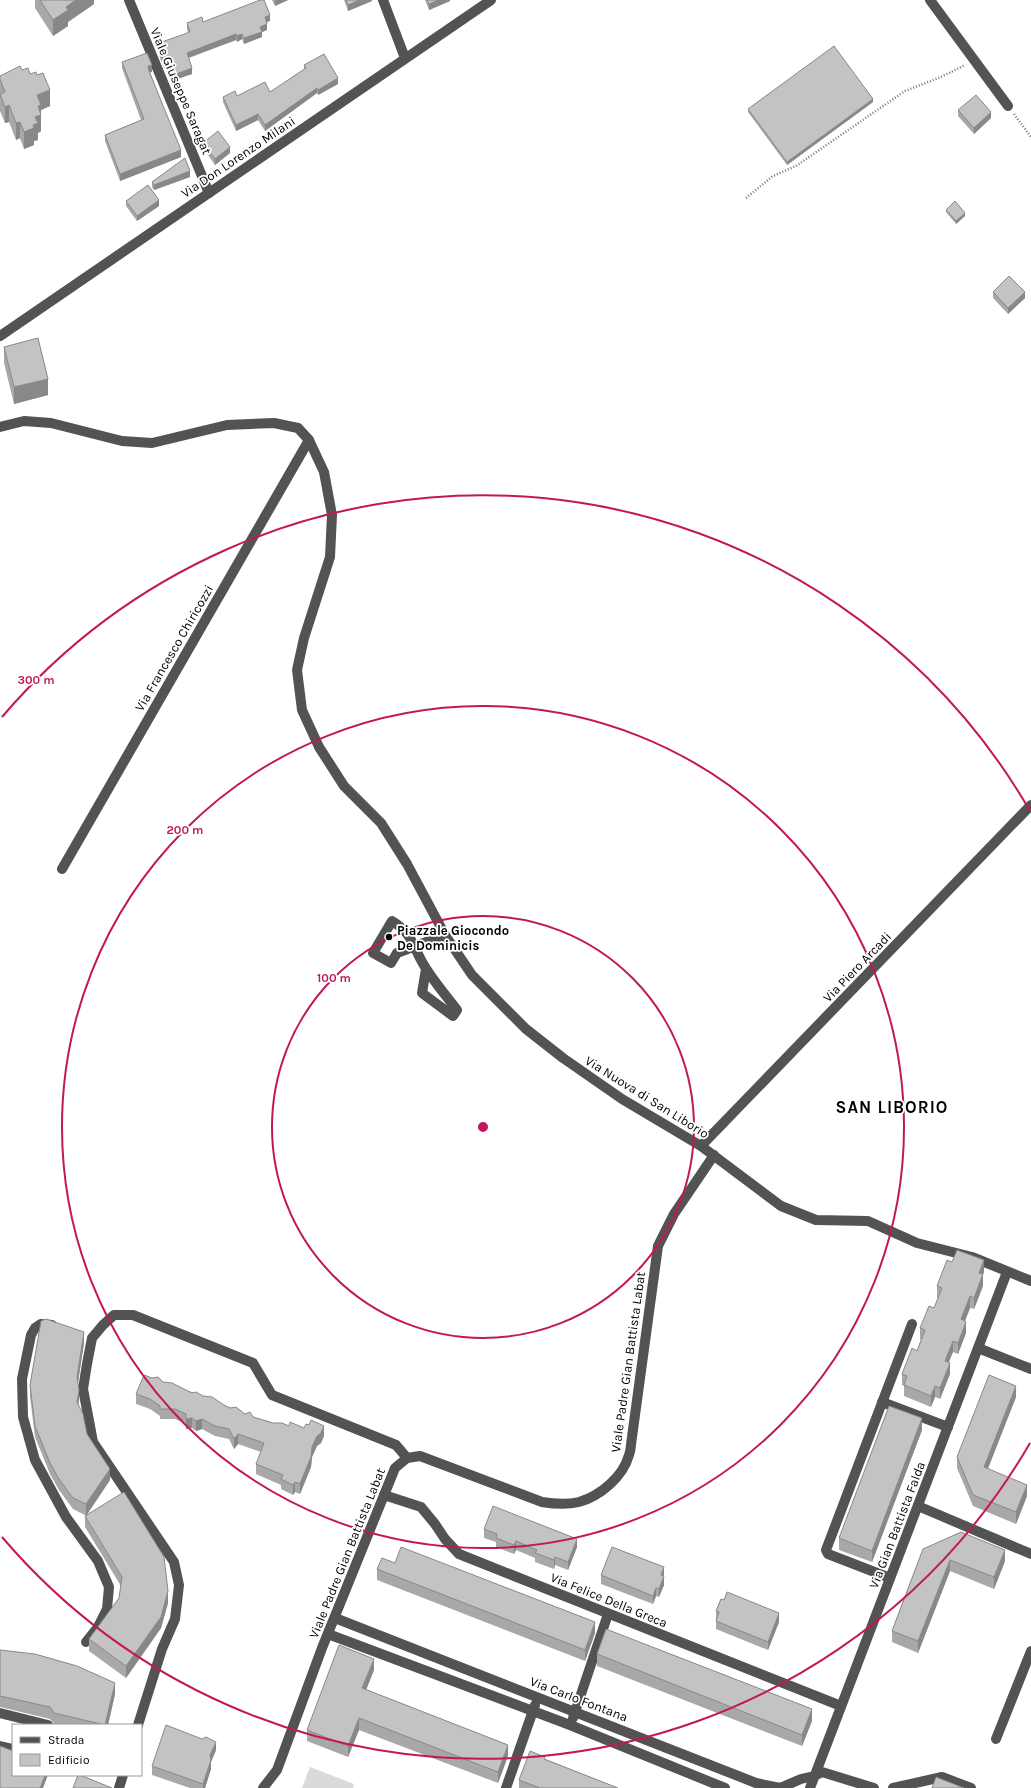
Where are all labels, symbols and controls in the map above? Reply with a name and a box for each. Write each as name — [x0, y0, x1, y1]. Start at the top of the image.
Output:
street label: Viale Giuseppe Saragat — [147, 25, 215, 157]
street label: Via Don Lorenzo Milani — [178, 113, 298, 201]
street label: Via Francesco Chiricozzi — [132, 582, 216, 714]
text: 300 m — [17, 673, 55, 687]
text: 200 m — [167, 823, 203, 837]
place label: Piazzale Giocondo De Dominicis — [397, 923, 509, 953]
street label: Via Piero Arcadi — [820, 929, 894, 1005]
marker: Piazzale Giocondo De Dominicis — [384, 932, 394, 942]
text: 100 m — [317, 971, 351, 985]
street label: Via Nuova di San Liborio — [582, 1053, 712, 1141]
district label: SAN LIBORIO — [836, 1097, 948, 1117]
centre of rings — [476, 1120, 490, 1134]
street label: Viale Padre Gian Battista Labat — [608, 1271, 648, 1453]
street label: Via Gian Battista Falda — [866, 1459, 928, 1591]
street label: Viale Padre Gian Battista Labat — [306, 1466, 388, 1640]
street label: Via Felice Della Greca — [548, 1570, 670, 1630]
street label: Via Carlo Fontana — [528, 1673, 630, 1725]
legend — [12, 1724, 142, 1776]
text: Strada — [48, 1733, 84, 1747]
text: Edificio — [48, 1753, 89, 1767]

